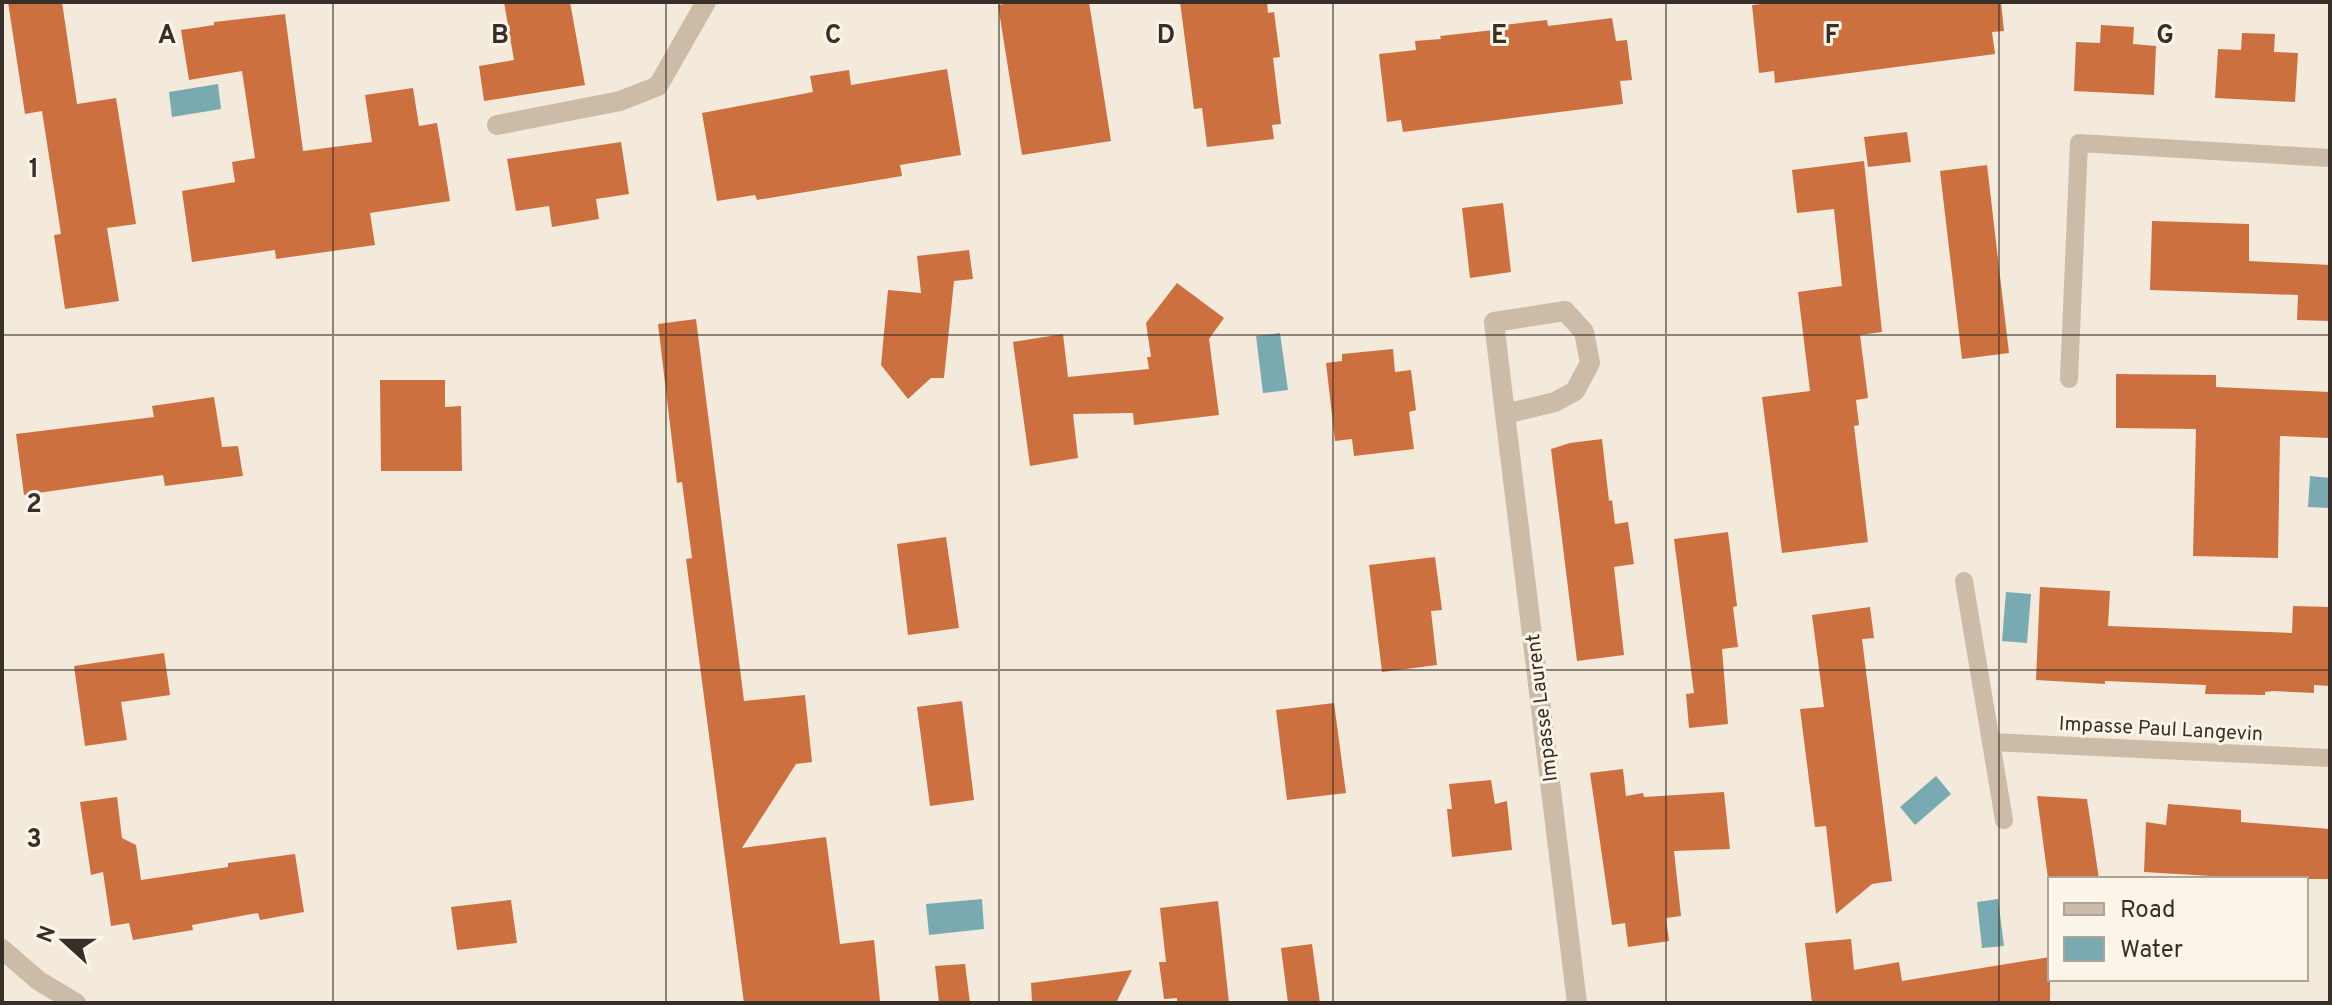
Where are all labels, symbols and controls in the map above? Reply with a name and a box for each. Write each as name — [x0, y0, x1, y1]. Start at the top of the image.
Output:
text: A — [158, 20, 176, 53]
text: B — [491, 20, 509, 53]
text: C — [825, 20, 841, 53]
text: D — [1157, 20, 1175, 53]
text: E — [1491, 20, 1507, 53]
text: F — [1825, 20, 1840, 53]
text: G — [2156, 20, 2174, 53]
text: 1 — [29, 154, 39, 187]
text: 2 — [26, 489, 42, 522]
street label: Impasse Laurent — [1521, 632, 1565, 783]
street label: Impasse Paul Langevin — [2058, 712, 2264, 748]
text: 3 — [26, 824, 42, 857]
legend — [2048, 877, 2308, 981]
text: Road — [2120, 896, 2176, 926]
north arrow — [24, 901, 104, 981]
text: N — [32, 923, 63, 947]
text: Water — [2120, 936, 2183, 966]

